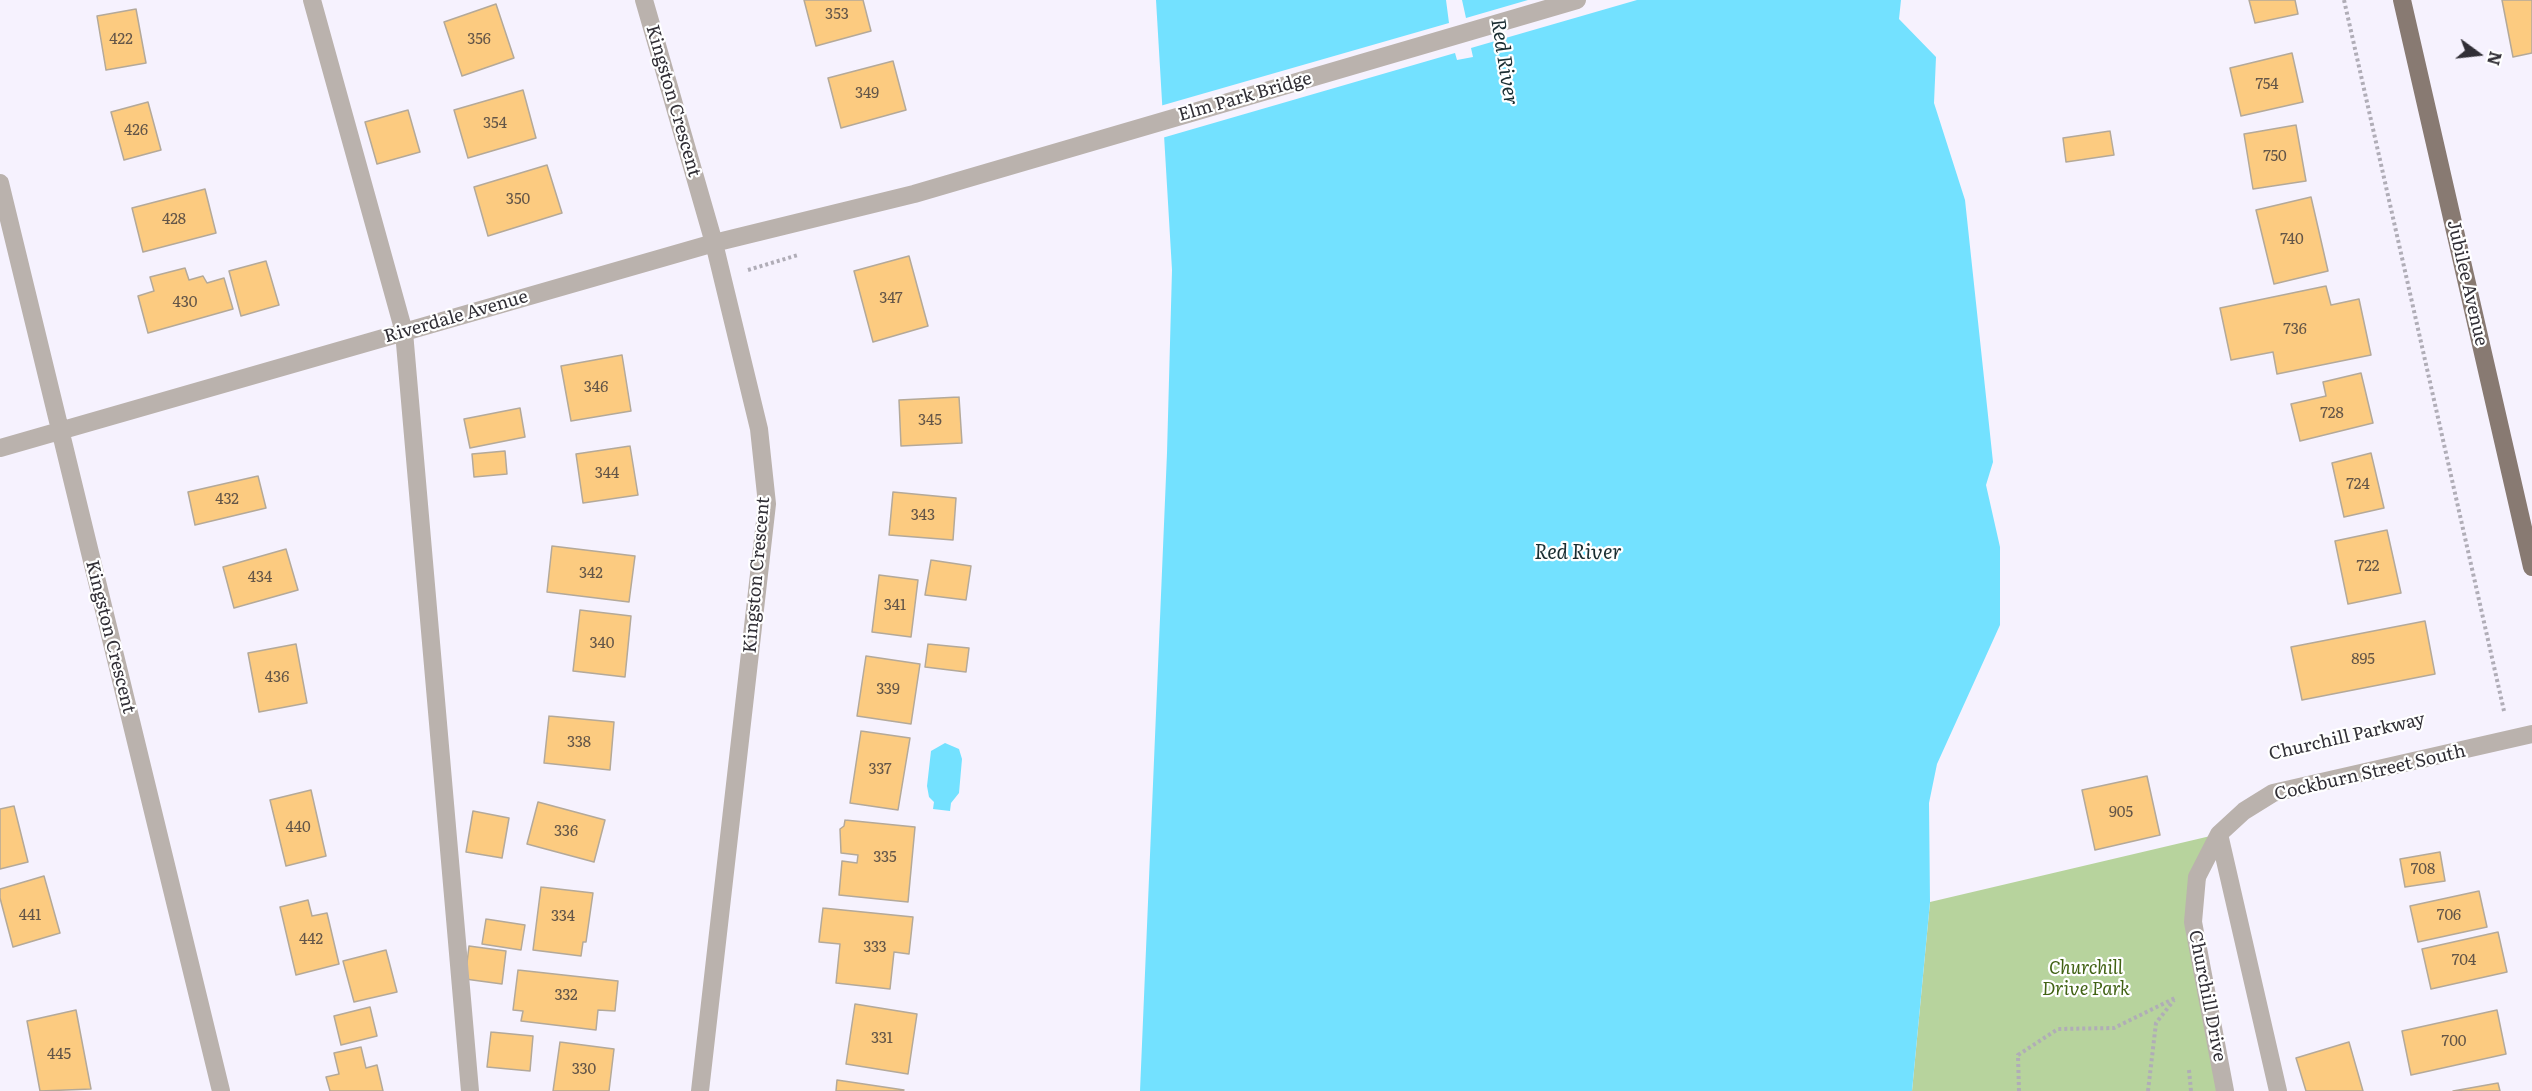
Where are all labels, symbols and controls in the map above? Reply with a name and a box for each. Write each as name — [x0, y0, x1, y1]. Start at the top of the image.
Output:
house number: 353 — [825, 6, 849, 24]
water label: Red River — [1485, 17, 1523, 107]
street label: Kingston Crescent — [641, 23, 705, 179]
north arrow — [2448, 24, 2508, 84]
house number: 422 — [109, 31, 133, 49]
house number: 356 — [467, 31, 491, 49]
text: N — [2482, 49, 2509, 68]
street label: Elm Park Bridge — [1176, 68, 1314, 126]
house number: 754 — [2255, 76, 2279, 94]
house number: 349 — [855, 85, 879, 103]
house number: 354 — [483, 115, 507, 133]
house number: 426 — [124, 122, 148, 140]
house number: 750 — [2263, 148, 2287, 166]
house number: 350 — [506, 191, 530, 209]
house number: 428 — [162, 211, 186, 229]
street label: Jubilee Avenue — [2442, 218, 2492, 348]
house number: 740 — [2280, 231, 2304, 249]
street label: Riverdale Avenue — [381, 286, 531, 348]
house number: 347 — [879, 290, 903, 308]
house number: 430 — [172, 294, 198, 312]
house number: 736 — [2283, 321, 2307, 339]
house number: 346 — [584, 379, 608, 397]
house number: 728 — [2320, 405, 2344, 423]
house number: 345 — [918, 412, 942, 430]
house number: 344 — [595, 465, 619, 483]
house number: 724 — [2346, 476, 2370, 494]
house number: 432 — [215, 491, 239, 509]
street label: Kingston Crescent — [739, 496, 775, 654]
house number: 343 — [911, 507, 935, 525]
water label: Red River — [1534, 541, 1622, 565]
street label: Kingston Crescent — [81, 558, 139, 716]
house number: 722 — [2357, 558, 2379, 576]
house number: 342 — [579, 565, 603, 583]
house number: 434 — [248, 569, 272, 587]
house number: 341 — [884, 597, 906, 615]
house number: 340 — [590, 635, 614, 653]
house number: 895 — [2351, 651, 2375, 669]
house number: 436 — [265, 669, 289, 687]
house number: 339 — [876, 681, 900, 699]
street label: Churchill Parkway — [2267, 709, 2427, 765]
house number: 338 — [567, 734, 591, 752]
street label: Cockburn Street South — [2272, 740, 2468, 806]
house number: 337 — [869, 761, 891, 779]
house number: 905 — [2109, 804, 2133, 822]
house number: 440 — [285, 819, 311, 837]
house number: 336 — [554, 823, 578, 841]
house number: 335 — [873, 849, 897, 867]
house number: 708 — [2411, 861, 2435, 879]
house number: 441 — [19, 907, 41, 925]
house number: 706 — [2437, 907, 2461, 925]
house number: 334 — [551, 908, 575, 926]
street label: Churchill Drive — [2184, 929, 2230, 1063]
house number: 442 — [299, 931, 323, 949]
house number: 333 — [863, 939, 887, 957]
house number: 704 — [2452, 952, 2476, 970]
park label: Churchill Drive Park — [2042, 958, 2130, 1000]
house number: 332 — [555, 987, 577, 1005]
house number: 331 — [871, 1030, 893, 1048]
house number: 700 — [2442, 1033, 2466, 1051]
house number: 445 — [47, 1046, 71, 1064]
house number: 330 — [572, 1061, 596, 1079]

